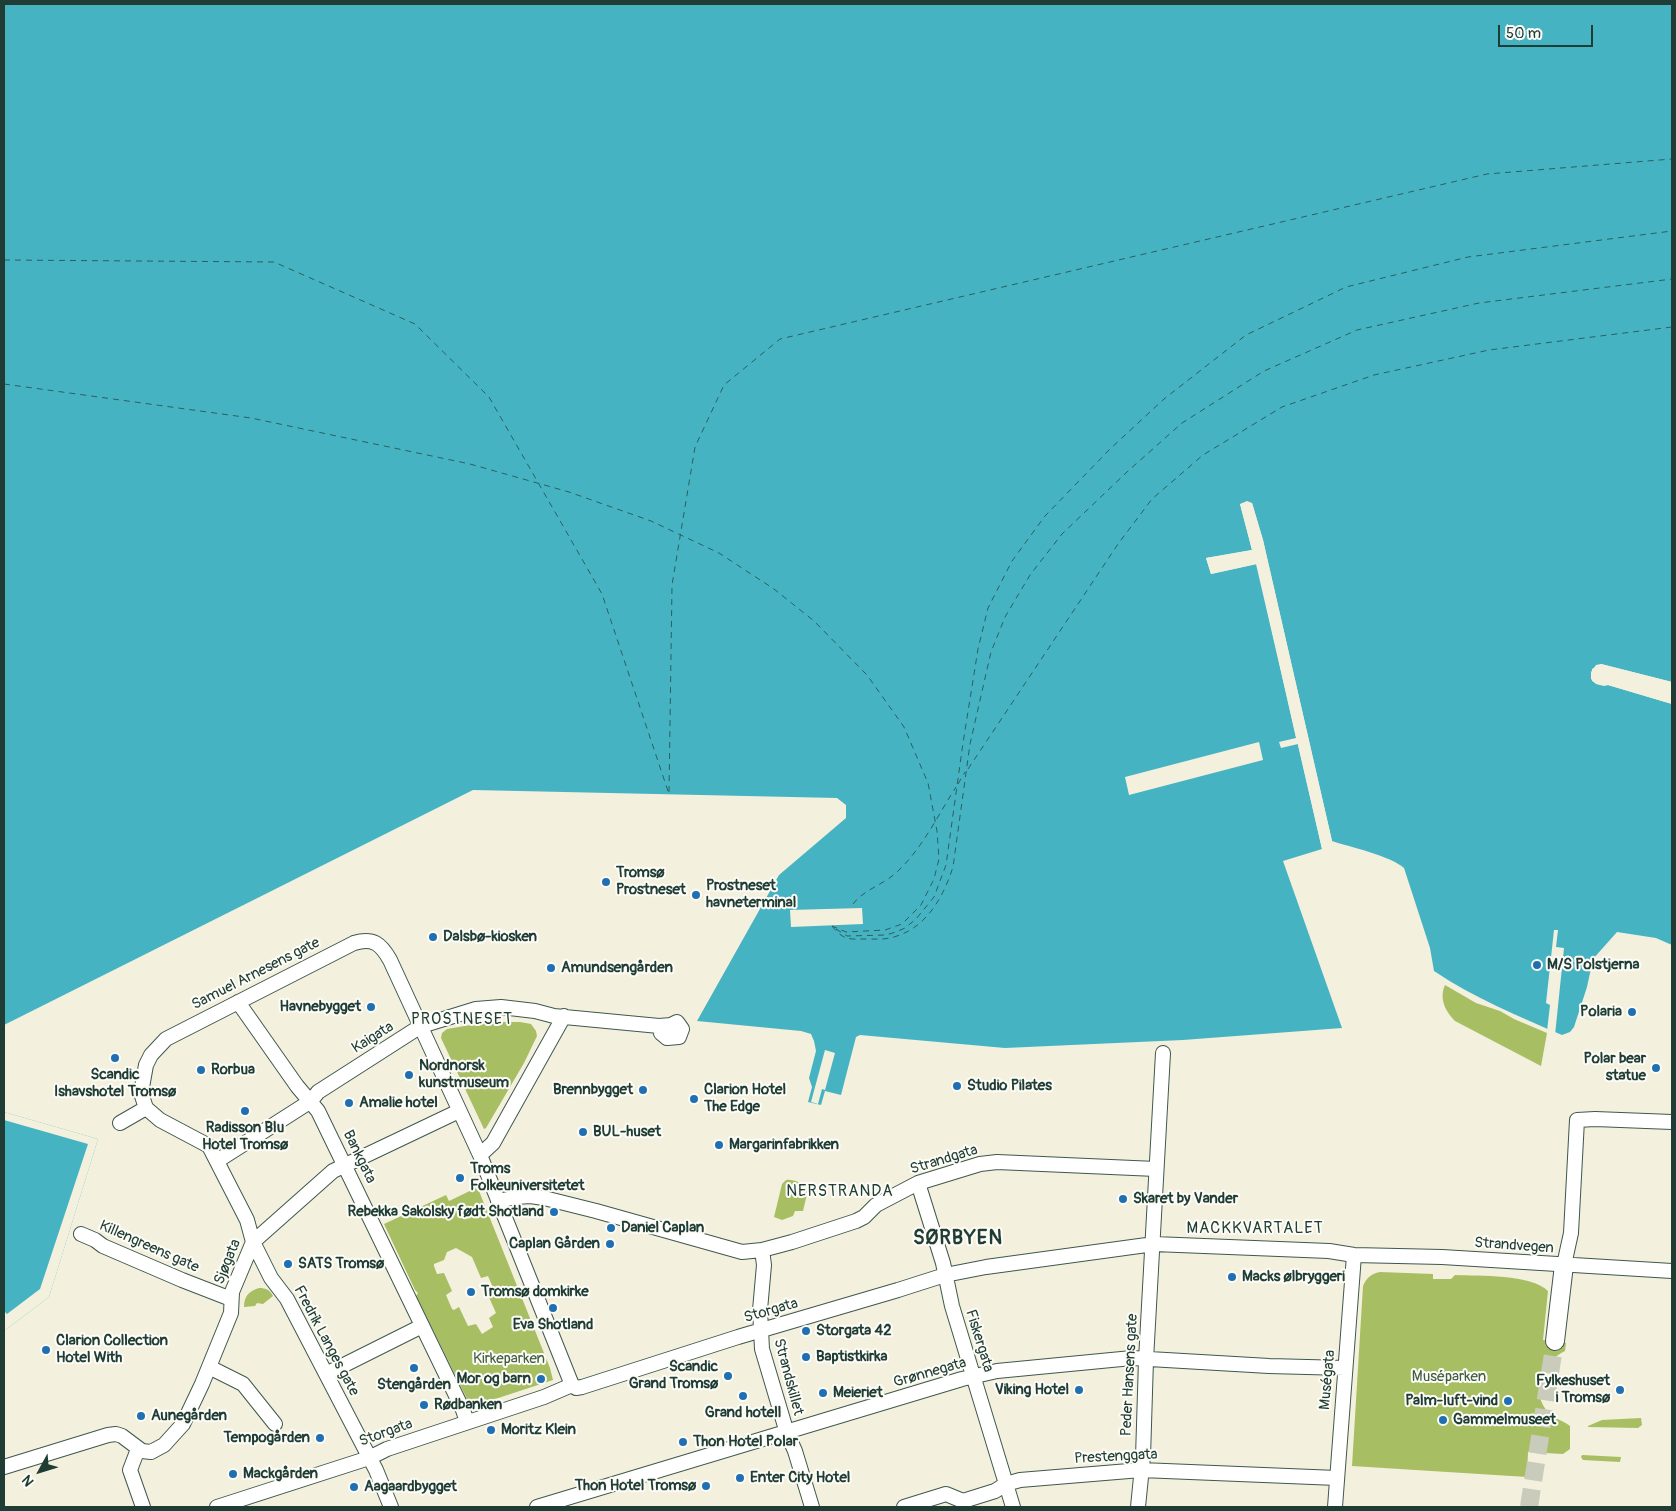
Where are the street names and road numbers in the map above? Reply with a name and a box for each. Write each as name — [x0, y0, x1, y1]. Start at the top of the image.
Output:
street label: Samuel Arnesens gate — [189, 934, 323, 1014]
street label: Kaigata — [349, 1018, 397, 1058]
street label: Bankgata — [338, 1128, 380, 1186]
street label: Strandgata — [908, 1141, 980, 1179]
street label: Killengreens gate — [96, 1217, 202, 1277]
street label: Strandvegen — [1474, 1234, 1554, 1258]
street label: Sjøgata — [211, 1237, 245, 1287]
street label: Fredrik Langes gate — [289, 1283, 363, 1399]
street label: Storgata — [742, 1295, 800, 1327]
street label: Fiskergata — [961, 1308, 997, 1374]
street label: Peder Hansens gate — [1118, 1313, 1142, 1437]
street label: Strandskillet — [769, 1337, 807, 1417]
street label: Muségata — [1316, 1349, 1340, 1411]
street label: Grønnegata — [892, 1354, 968, 1392]
street label: Storgata — [357, 1415, 415, 1451]
street label: Prestenggata — [1074, 1446, 1158, 1468]

